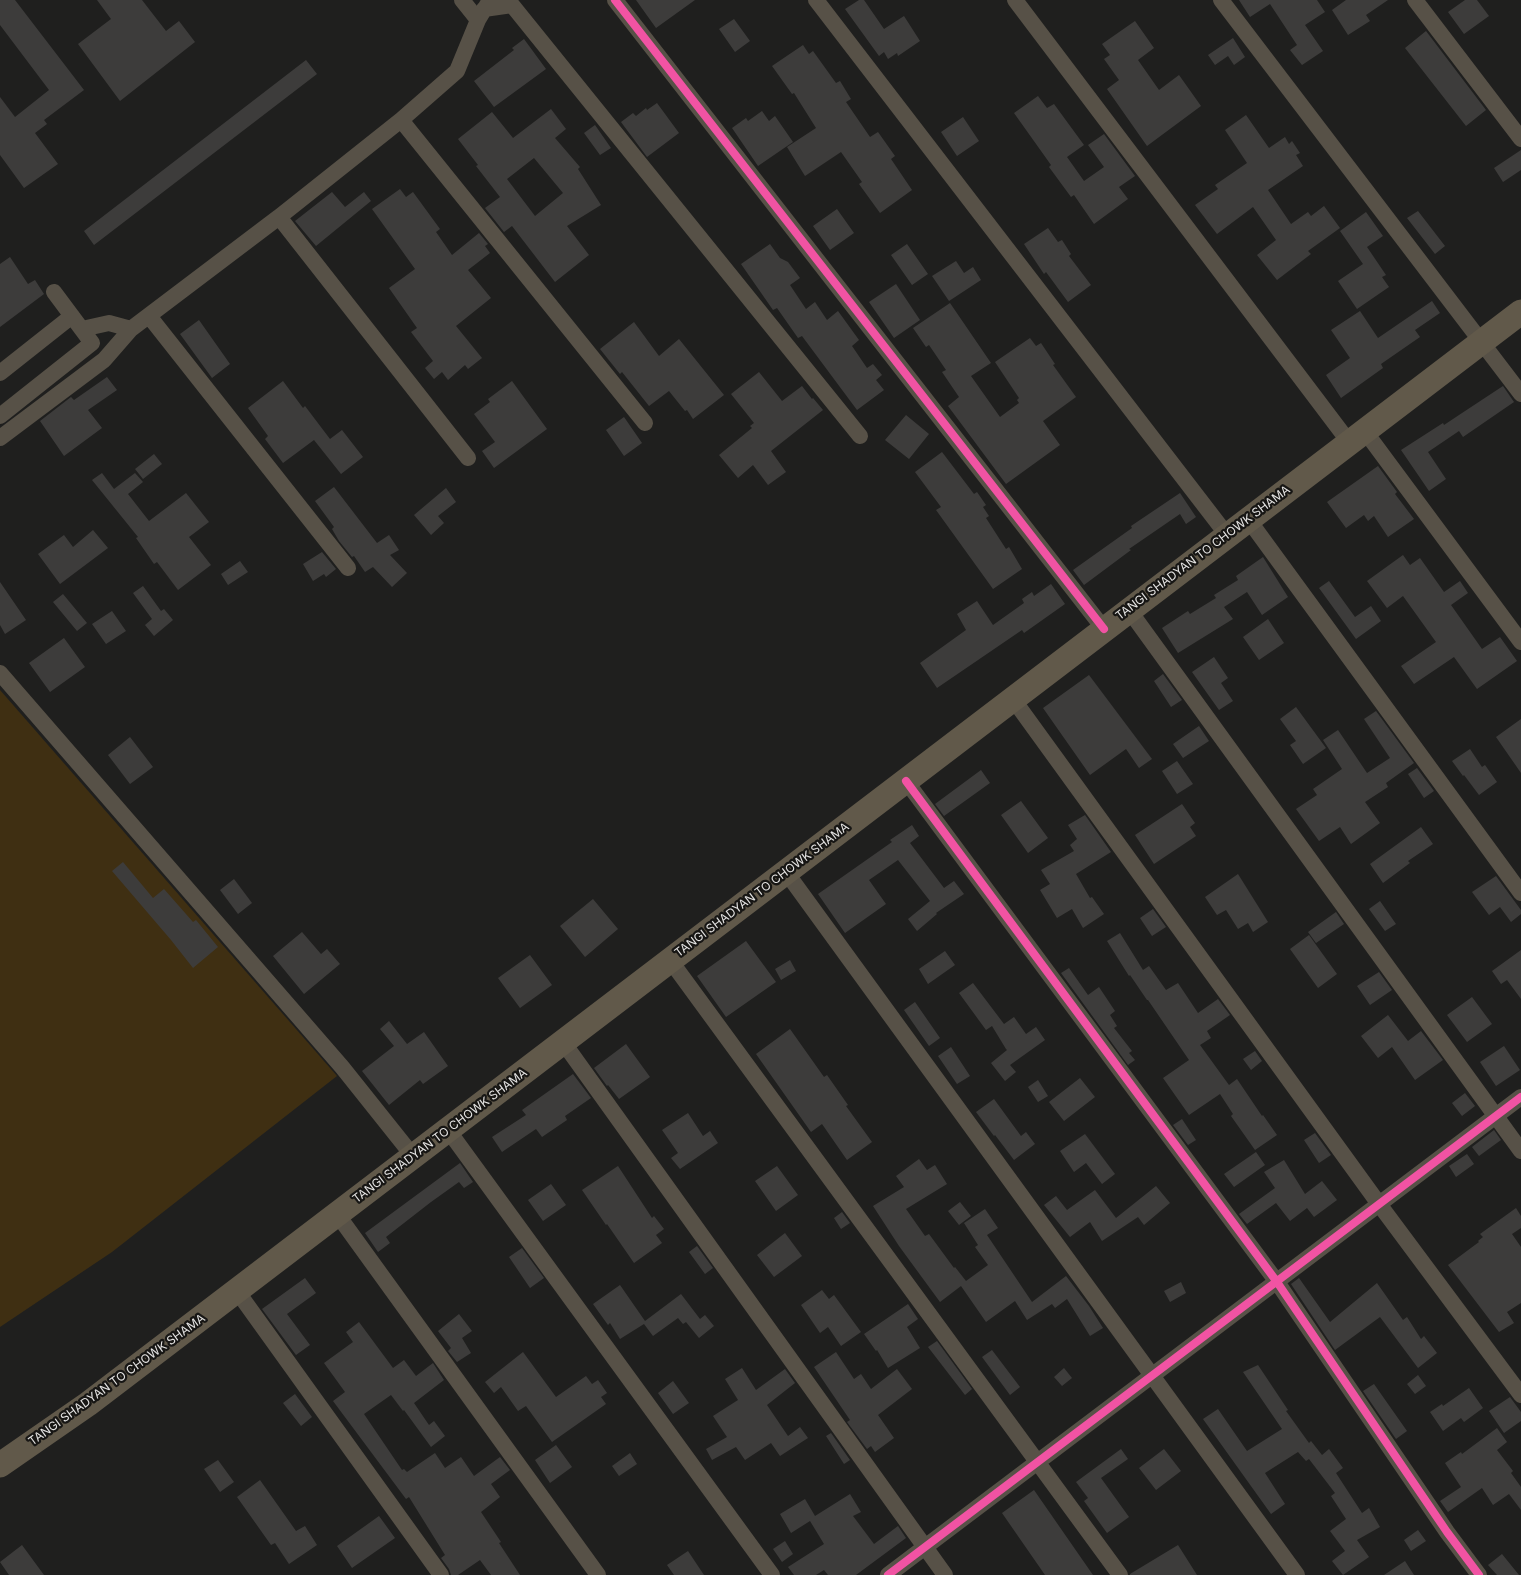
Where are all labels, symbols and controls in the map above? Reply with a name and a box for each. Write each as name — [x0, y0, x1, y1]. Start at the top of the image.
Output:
street label: TANGI SHADYAN TO CHOWK SHAMA — [1113, 483, 1293, 623]
street label: TANGI SHADYAN TO CHOWK SHAMA — [672, 820, 852, 960]
street label: TANGI SHADYAN TO CHOWK SHAMA — [350, 1066, 530, 1206]
street label: TANGI SHADYAN TO CHOWK SHAMA — [26, 1311, 208, 1449]

